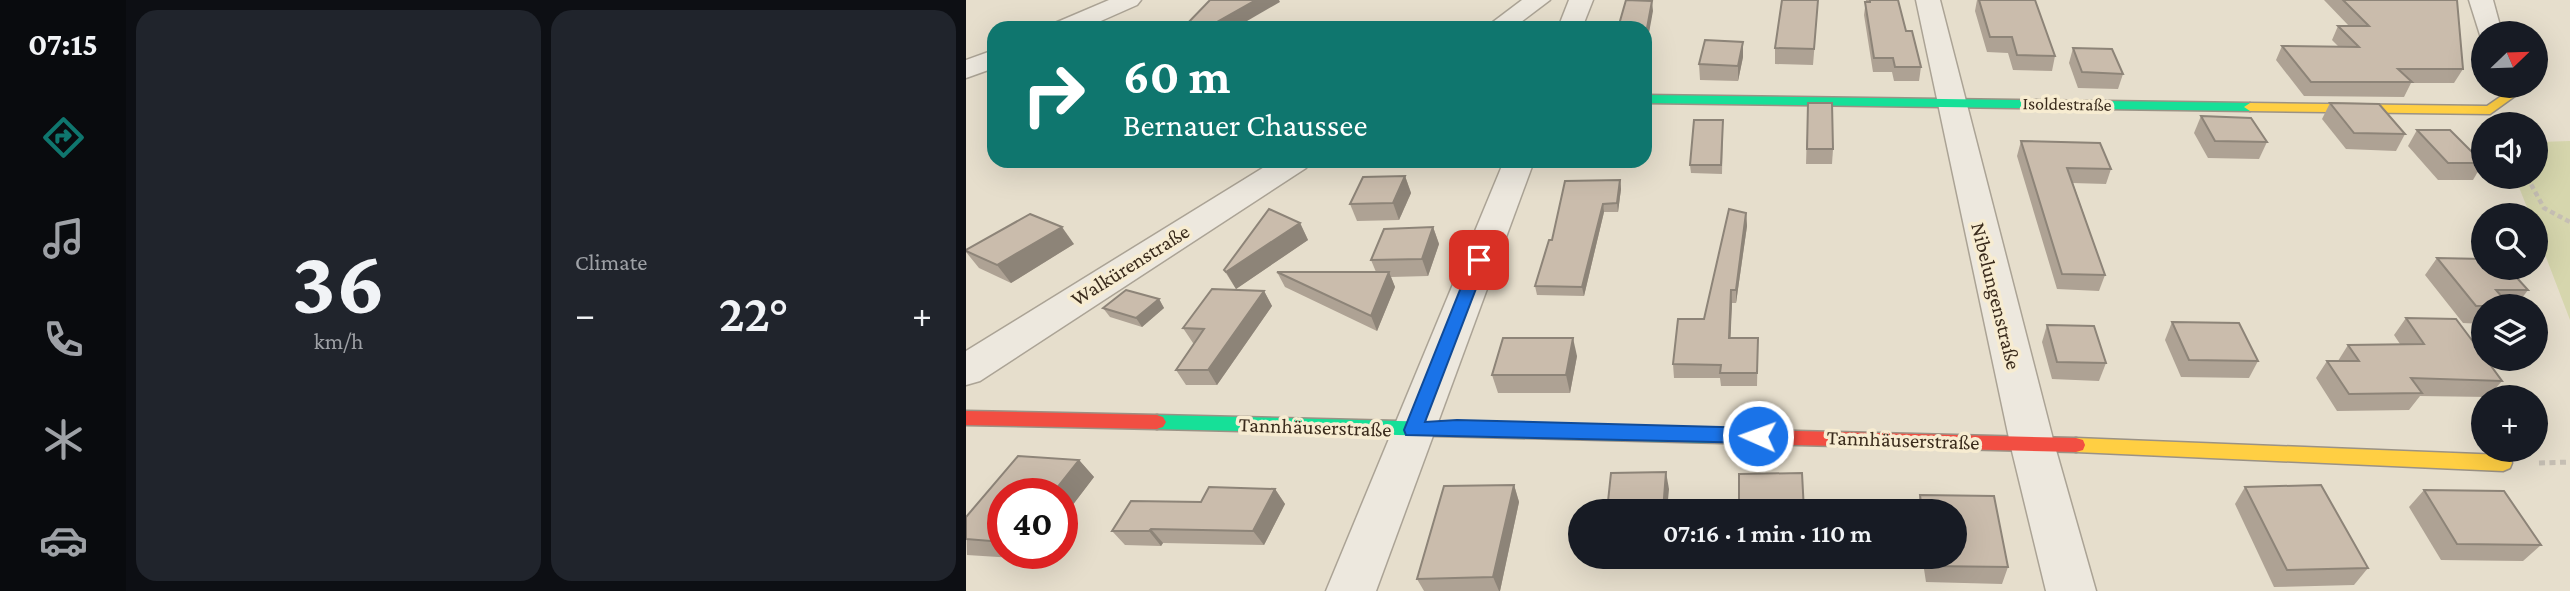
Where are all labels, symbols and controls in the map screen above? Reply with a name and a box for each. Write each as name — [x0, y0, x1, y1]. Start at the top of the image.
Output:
north arrow — [2471, 21, 2548, 98]
map controls — [2471, 21, 2548, 462]
text: 07:15 — [28, 26, 98, 62]
icon: right — [1008, 49, 1099, 140]
text: 60 m — [1123, 49, 1230, 104]
street label: Isoldestraße — [2022, 93, 2112, 115]
text: Bernauer Chaussee — [1123, 107, 1367, 143]
button: sound — [2471, 112, 2548, 189]
icon: directions — [39, 113, 88, 162]
button: search — [2471, 203, 2548, 280]
icon: music — [39, 214, 88, 263]
street label: Walkürenstraße — [1066, 219, 1194, 311]
street label: Nibelungenstraße — [1966, 220, 2026, 372]
pin — [1449, 230, 1509, 290]
text: 36 — [291, 231, 386, 333]
icon: arrive — [1460, 241, 1498, 279]
text: Climate — [575, 249, 647, 275]
text: 22° — [719, 284, 788, 342]
text: − — [575, 293, 595, 335]
text: + — [912, 293, 932, 335]
button: layers — [2471, 294, 2548, 371]
icon: phone — [39, 315, 88, 364]
text: km/h — [314, 328, 363, 354]
button: + — [2471, 385, 2548, 462]
position arrow — [1721, 399, 1795, 473]
street label: Tannhäuserstraße — [1238, 412, 1392, 442]
icon: climate — [39, 415, 88, 464]
street label: Tannhäuserstraße — [1826, 425, 1980, 455]
speed limit sign: 40 — [987, 478, 1078, 569]
icon: car — [39, 516, 88, 565]
text: 07:16 · 1 min · 110 m — [1663, 519, 1872, 548]

